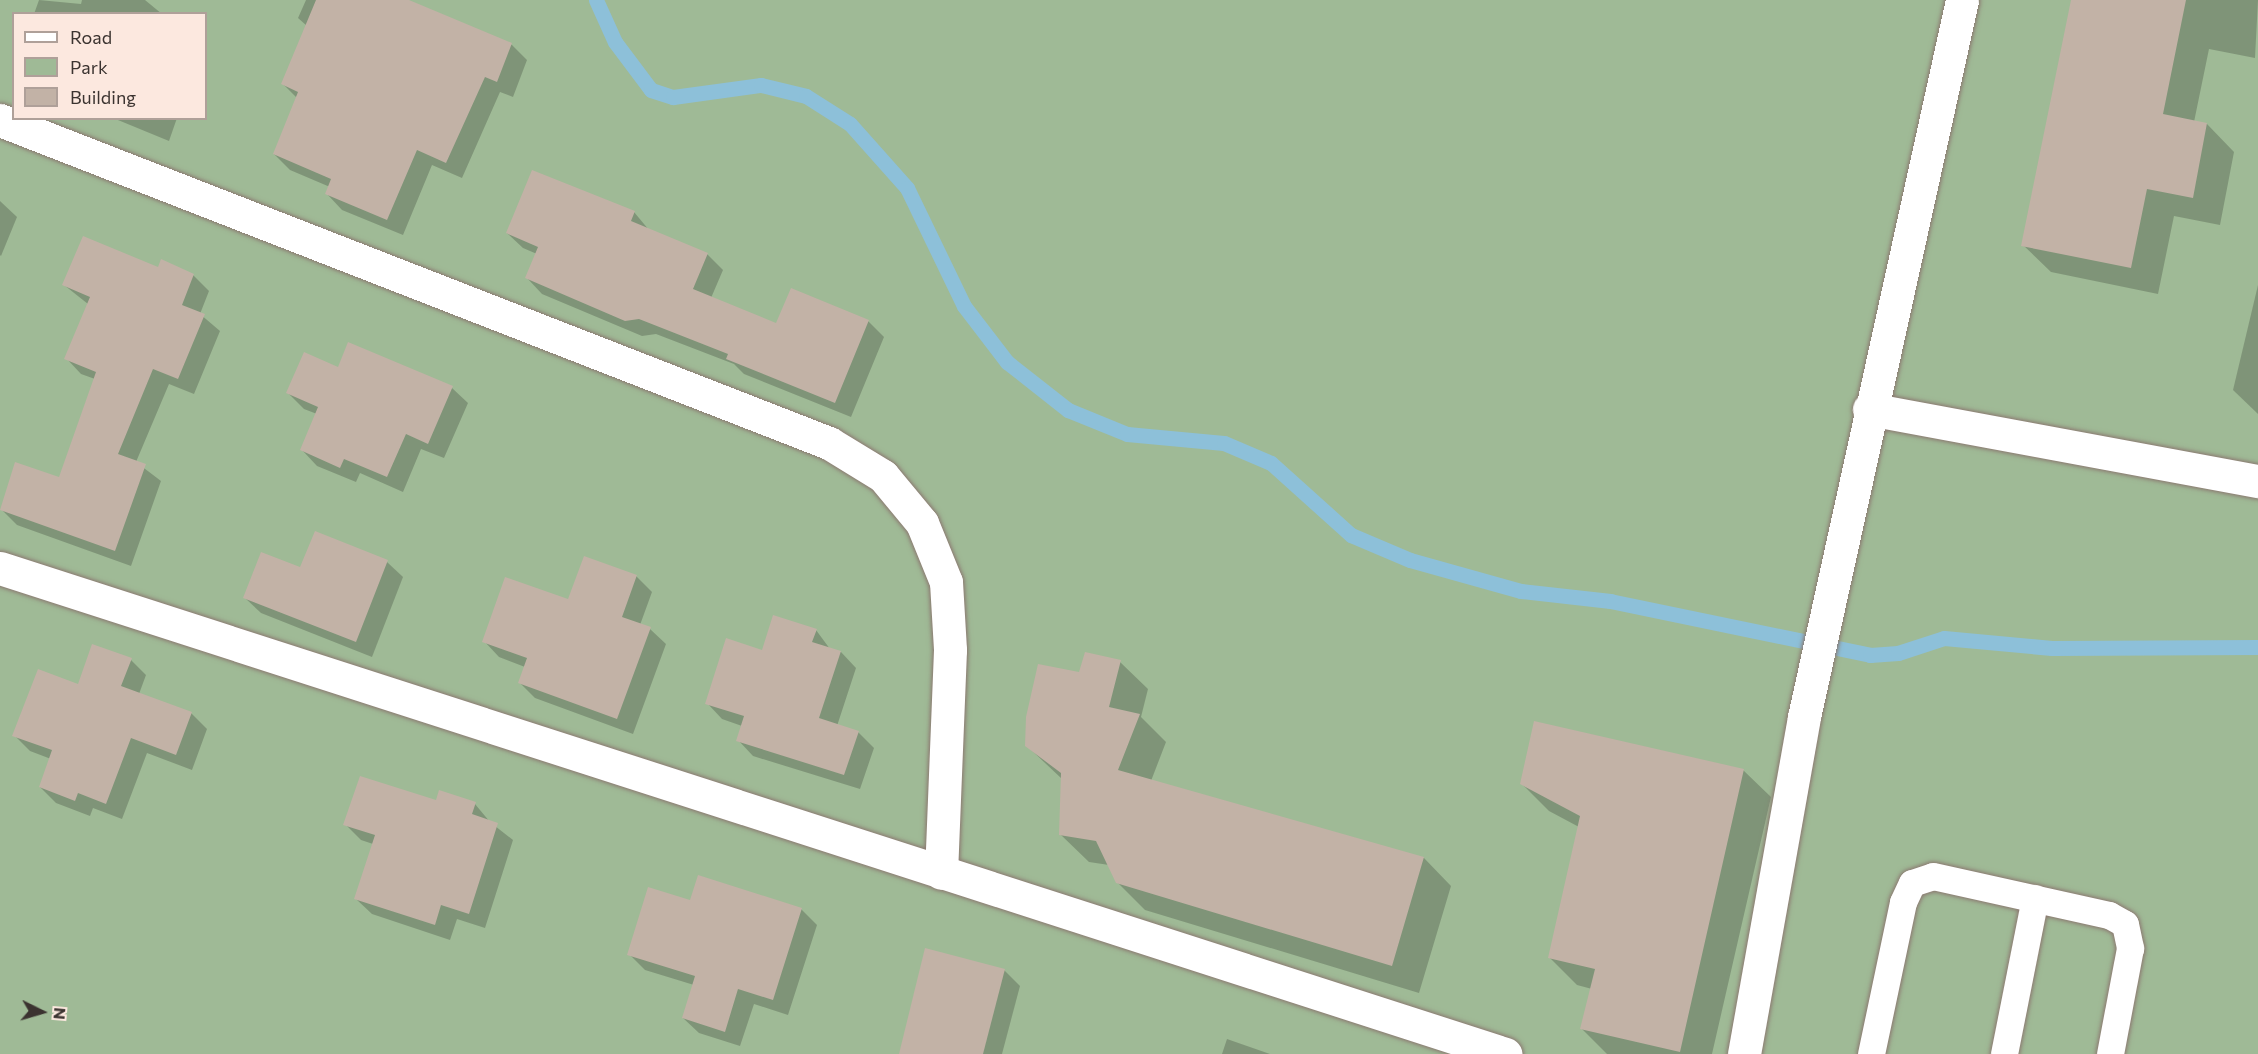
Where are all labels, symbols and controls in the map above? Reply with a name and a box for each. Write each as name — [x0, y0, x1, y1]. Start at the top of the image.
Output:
legend — [12, 12, 207, 120]
text: Road — [70, 26, 112, 48]
text: Park — [70, 56, 108, 78]
text: Building — [70, 86, 136, 108]
north arrow — [12, 982, 72, 1042]
text: N — [50, 1007, 70, 1020]

